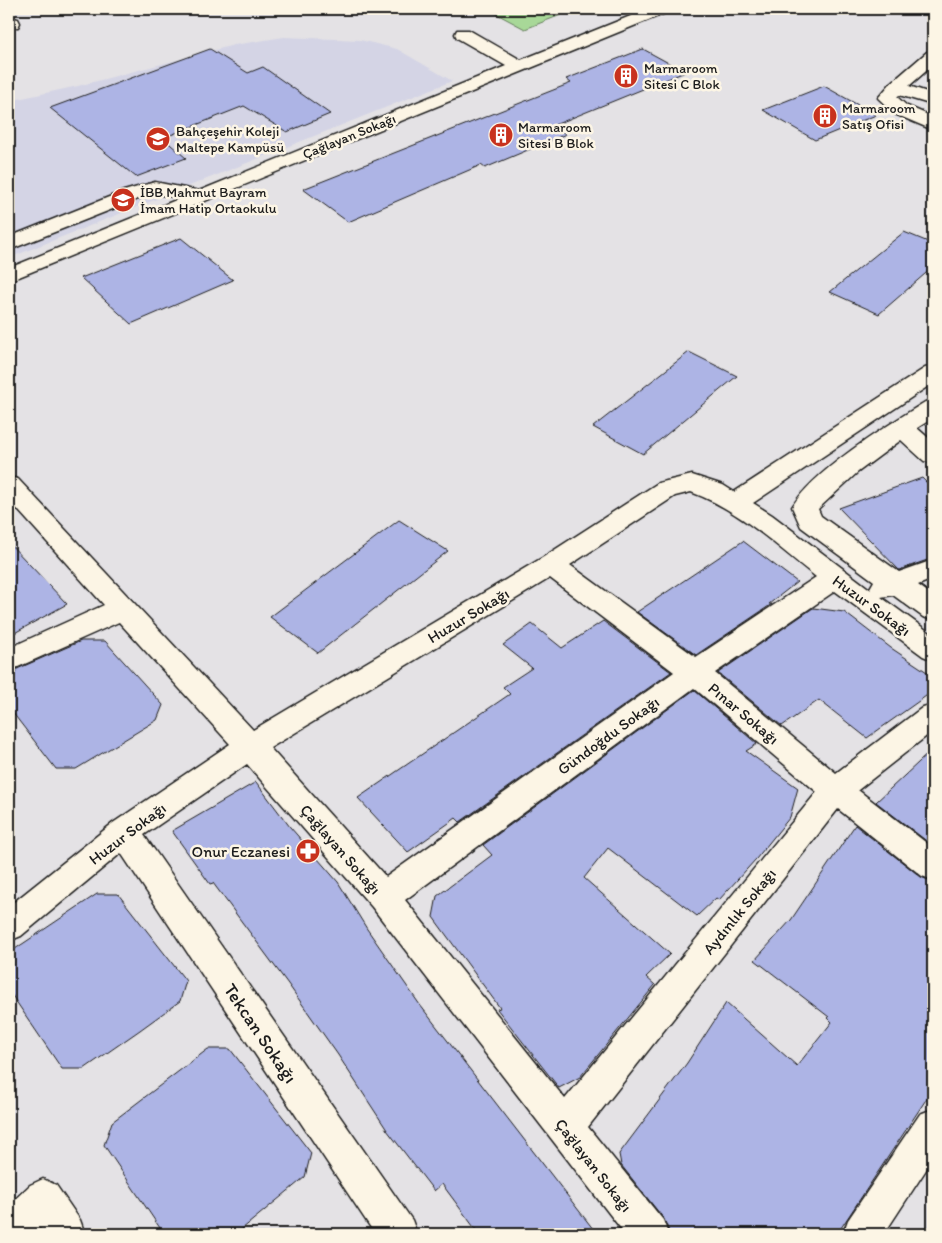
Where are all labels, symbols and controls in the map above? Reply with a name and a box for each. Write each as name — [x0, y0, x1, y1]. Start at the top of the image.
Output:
place label: Marmaroom Sitesi C Blok — [644, 60, 720, 93]
building icon: Marmaroom Sitesi C Blok — [613, 63, 639, 89]
place label: Marmaroom Satış Ofisi — [842, 100, 916, 133]
building icon: Marmaroom Satış Ofisi — [812, 103, 838, 129]
street label: Çağlayan Sokağı — [300, 110, 398, 163]
place label: Marmaroom Sitesi B Blok — [518, 119, 594, 152]
building icon: Marmaroom Sitesi B Blok — [488, 122, 514, 148]
place label: Bahçeşehir Koleji Maltepe Kampüsü — [176, 123, 284, 156]
school or university icon: Bahçeşehir Koleji Maltepe Kampüsü — [145, 126, 171, 152]
place label: İBB Mahmut Bayram İmam Hatip Ortaokulu — [140, 184, 277, 217]
school or university icon: İBB Mahmut Bayram İmam Hatip Ortaokulu — [110, 187, 136, 213]
street label: Huzur Sokağı — [829, 571, 914, 640]
street label: Huzur Sokağı — [424, 584, 512, 647]
street label: Pınar Sokağı — [705, 678, 783, 748]
street label: Gündoğdu Sokağı — [554, 692, 663, 779]
street label: Huzur Sokağı — [85, 798, 170, 869]
street label: Çağlayan Sokağı — [296, 800, 385, 898]
pharmacy icon: Onur Eczanesi — [295, 838, 321, 864]
place label: Onur Eczanesi — [192, 842, 290, 861]
street label: Aydınlık Sokağı — [699, 864, 780, 958]
street label: Tekcan Sokağı — [219, 979, 302, 1088]
street label: Çağlayan Sokağı — [551, 1115, 636, 1216]

